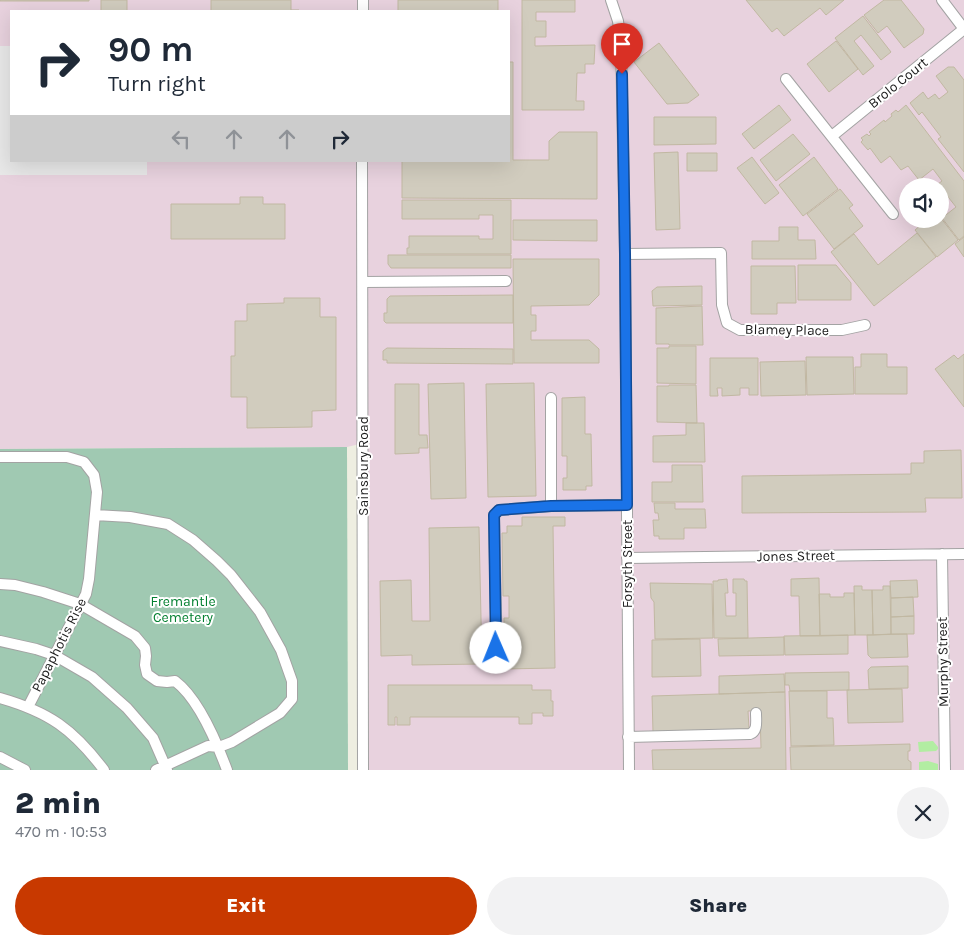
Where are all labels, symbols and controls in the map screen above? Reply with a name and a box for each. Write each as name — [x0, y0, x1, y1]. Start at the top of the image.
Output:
pin — [601, 23, 643, 74]
text: 90 m — [108, 29, 194, 70]
icon: right — [25, 30, 90, 95]
icon: arrive — [608, 30, 636, 58]
street label: Brolo Court — [865, 54, 931, 112]
text: Turn right — [108, 71, 206, 97]
icon: left — [167, 125, 195, 153]
icon: ahead — [220, 125, 248, 153]
icon: ahead — [273, 125, 301, 153]
icon: right — [326, 125, 354, 153]
map controls — [899, 178, 949, 228]
button: sound — [899, 178, 949, 228]
street label: Blamey Place — [745, 321, 829, 339]
street label: Sainsbury Road — [355, 416, 372, 516]
street label: Forsyth Street — [619, 520, 636, 608]
street label: Jones Street — [757, 547, 835, 565]
park label: Fremantle Cemetery — [150, 593, 216, 626]
street label: Papaphotis Rise — [28, 595, 90, 695]
street label: Murphy Street — [934, 617, 952, 707]
position arrow — [469, 621, 521, 673]
text: 2 min — [15, 785, 101, 821]
button: close — [897, 787, 949, 839]
text: 470 m · 10:53 — [15, 822, 107, 841]
button: Exit — [15, 877, 477, 935]
button: Share — [487, 877, 949, 935]

